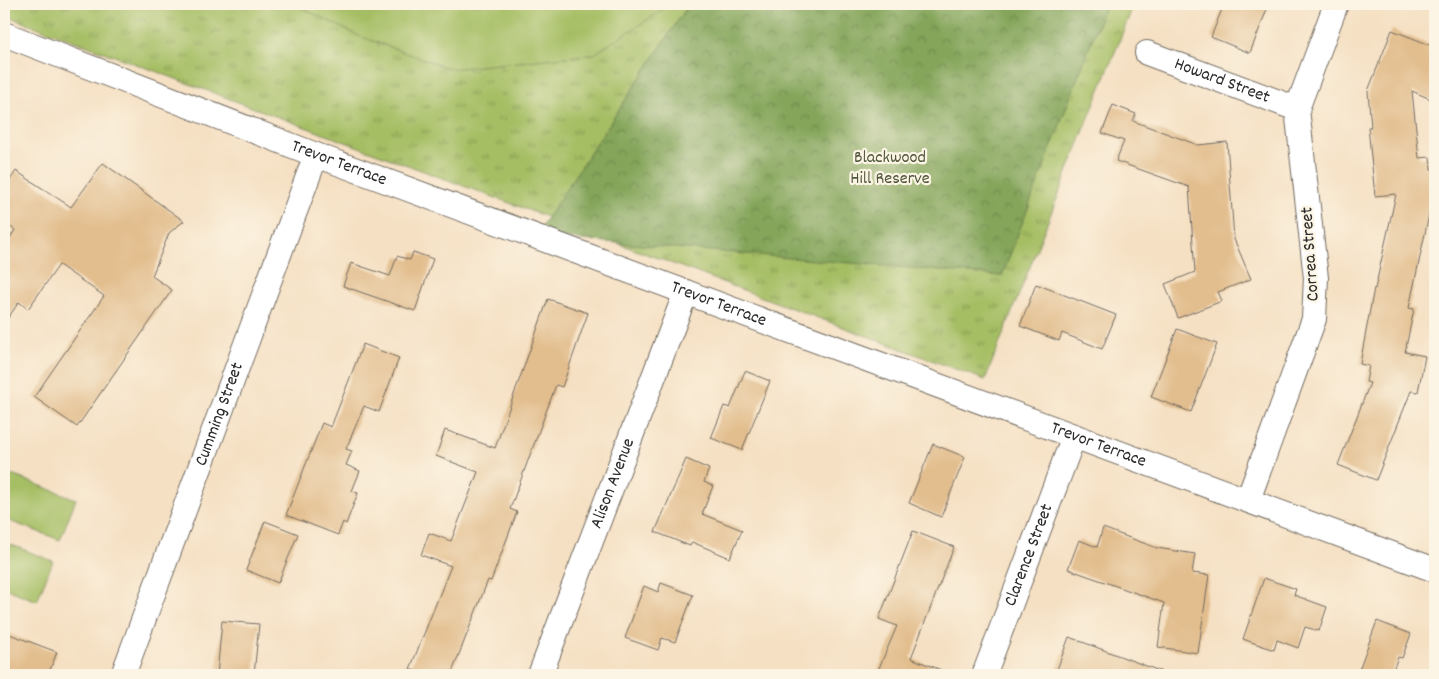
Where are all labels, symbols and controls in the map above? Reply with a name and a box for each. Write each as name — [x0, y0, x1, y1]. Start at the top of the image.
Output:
street label: Howard Street — [1171, 52, 1274, 110]
street label: Trevor Terrace — [287, 134, 390, 193]
park label: Blackwood Hill Reserve — [850, 146, 930, 192]
street label: Correa Street — [1295, 206, 1327, 302]
street label: Trevor Terrace — [667, 275, 770, 333]
street label: Cumming Street — [189, 359, 251, 470]
street label: Trevor Terrace — [1047, 416, 1150, 474]
street label: Alison Avenue — [584, 435, 642, 532]
street label: Clarence Street — [998, 500, 1060, 610]

